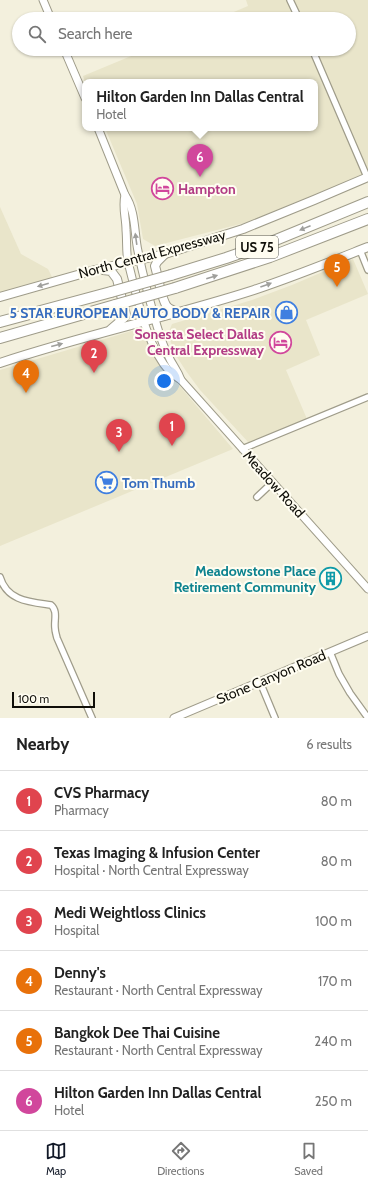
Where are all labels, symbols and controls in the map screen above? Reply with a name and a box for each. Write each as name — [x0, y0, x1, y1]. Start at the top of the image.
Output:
search box — [12, 12, 356, 56]
icon: search — [26, 23, 48, 45]
text: Search here — [58, 25, 133, 43]
popup — [82, 79, 318, 131]
text: Hilton Garden Inn Dallas Central — [96, 88, 304, 106]
text: Hotel — [96, 106, 126, 122]
pin: 6 — [187, 144, 213, 177]
hotel icon: Hampton — [150, 176, 176, 202]
place label: Hampton — [178, 180, 236, 198]
one-way arrow — [299, 225, 310, 231]
street label: North Central Expressway — [76, 226, 228, 282]
one-way arrow — [133, 233, 139, 245]
road number: US 75 — [236, 236, 278, 258]
pin: 5 — [324, 254, 350, 287]
one-way arrow — [206, 274, 218, 280]
one-way arrow — [37, 282, 49, 288]
one-way arrow — [261, 282, 273, 288]
shop icon: 5 STAR EUROPEAN AUTO BODY & REPAIR — [273, 300, 299, 326]
place label: 5 STAR EUROPEAN AUTO BODY & REPAIR — [10, 304, 270, 322]
place label: Sonesta Select Dallas Central Expressway — [134, 325, 264, 359]
hotel icon: Sonesta Select Dallas Central Expressway — [267, 329, 293, 355]
pin: 2 — [81, 340, 107, 373]
one-way arrow — [51, 342, 63, 348]
pin: 4 — [13, 360, 39, 393]
your location — [154, 371, 174, 391]
pin: 1 — [159, 413, 185, 446]
pin: 3 — [106, 419, 132, 452]
street label: Meadow Road — [239, 447, 309, 521]
supermarket icon: Tom Thumb — [93, 470, 119, 496]
place label: Tom Thumb — [122, 474, 195, 492]
place label: Meadowstone Place Retirement Community — [174, 562, 316, 596]
building icon: Meadowstone Place Retirement Community — [318, 566, 344, 592]
street label: Stone Canyon Road — [213, 646, 329, 708]
scale bar — [12, 690, 95, 709]
text: 100 m — [18, 692, 49, 706]
text: Nearby — [16, 734, 69, 754]
text: 6 results — [306, 736, 352, 752]
text: CVS Pharmacy — [54, 784, 149, 802]
text: 1 — [27, 793, 31, 809]
text: 80 m — [321, 793, 352, 809]
text: Pharmacy — [54, 802, 109, 818]
text: Texas Imaging & Infusion Center — [54, 844, 260, 862]
text: 2 — [26, 853, 32, 869]
text: 80 m — [321, 853, 352, 869]
text: Hospital · North Central Expressway — [54, 862, 249, 878]
text: Medi Weightloss Clinics — [54, 904, 206, 922]
text: 3 — [25, 913, 33, 929]
text: 100 m — [315, 913, 352, 929]
text: Hospital — [54, 922, 99, 938]
text: Denny's — [54, 964, 106, 982]
text: 4 — [25, 973, 33, 989]
text: 170 m — [318, 973, 352, 989]
text: Restaurant · North Central Expressway — [54, 982, 263, 998]
text: Bangkok Dee Thai Cuisine — [54, 1024, 220, 1042]
text: 5 — [26, 1033, 32, 1049]
text: 240 m — [314, 1033, 352, 1049]
text: Restaurant · North Central Expressway — [54, 1042, 263, 1058]
text: Hilton Garden Inn Dallas Central — [54, 1084, 261, 1102]
text: 6 — [25, 1093, 33, 1109]
text: 250 m — [315, 1093, 352, 1109]
text: Hotel — [54, 1102, 84, 1118]
tab: Map — [45, 1140, 67, 1178]
tab: Directions — [157, 1140, 204, 1178]
tab: Saved — [294, 1140, 323, 1178]

